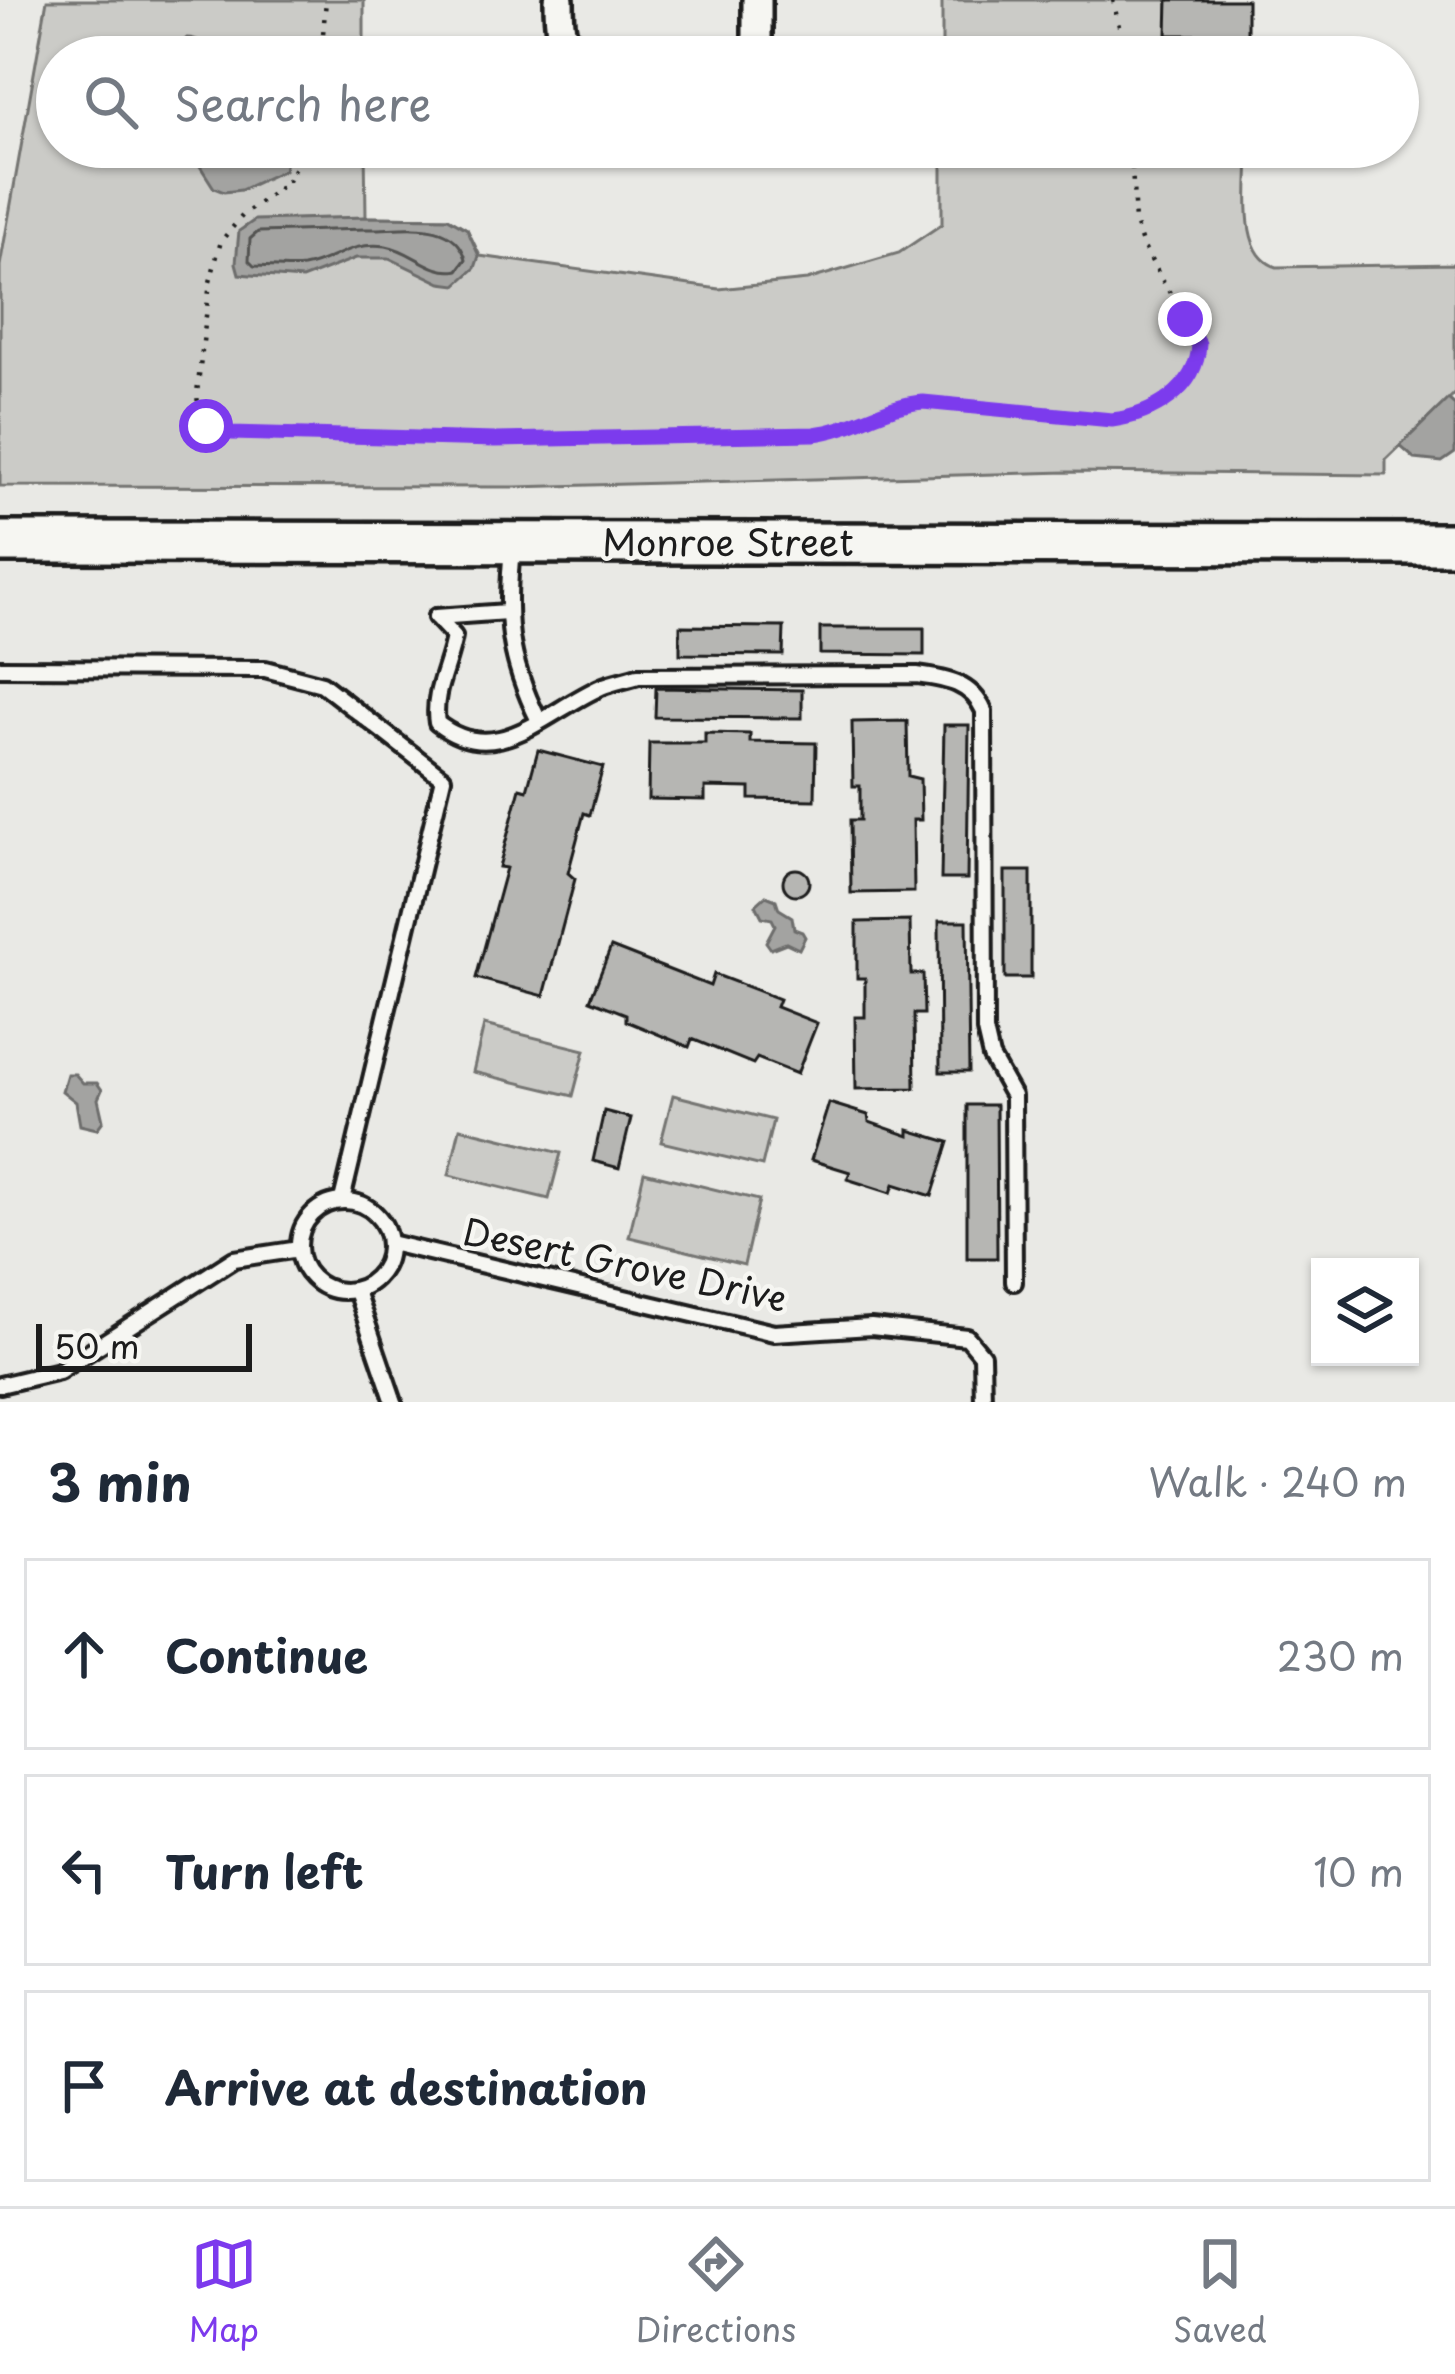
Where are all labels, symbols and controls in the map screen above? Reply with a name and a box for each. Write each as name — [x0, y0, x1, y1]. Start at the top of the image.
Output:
search box — [36, 36, 1419, 168]
text: Search here — [174, 68, 431, 136]
icon: search — [78, 69, 144, 135]
route end — [1158, 292, 1212, 346]
route start — [179, 399, 233, 453]
street label: Monroe Street — [602, 514, 854, 568]
street label: Desert Grove Drive — [458, 1202, 792, 1324]
map controls — [1311, 1258, 1419, 1366]
button: layers — [1311, 1258, 1419, 1366]
scale bar — [36, 1318, 252, 1371]
text: 50 m — [54, 1320, 140, 1370]
text: 3 min — [48, 1442, 192, 1519]
text: Walk · 240 m — [1149, 1451, 1407, 1510]
text: Continue — [165, 1620, 368, 1688]
icon: ahead — [51, 1621, 117, 1687]
text: 230 m — [1277, 1625, 1404, 1684]
text: Turn left — [165, 1836, 364, 1904]
icon: left — [51, 1837, 117, 1903]
text: 10 m — [1313, 1841, 1404, 1900]
text: Arrive at destination — [165, 2052, 648, 2120]
icon: arrive — [51, 2053, 117, 2119]
tab: Map — [188, 2231, 259, 2353]
tab: Directions — [636, 2231, 796, 2353]
tab: Saved — [1173, 2231, 1267, 2353]

